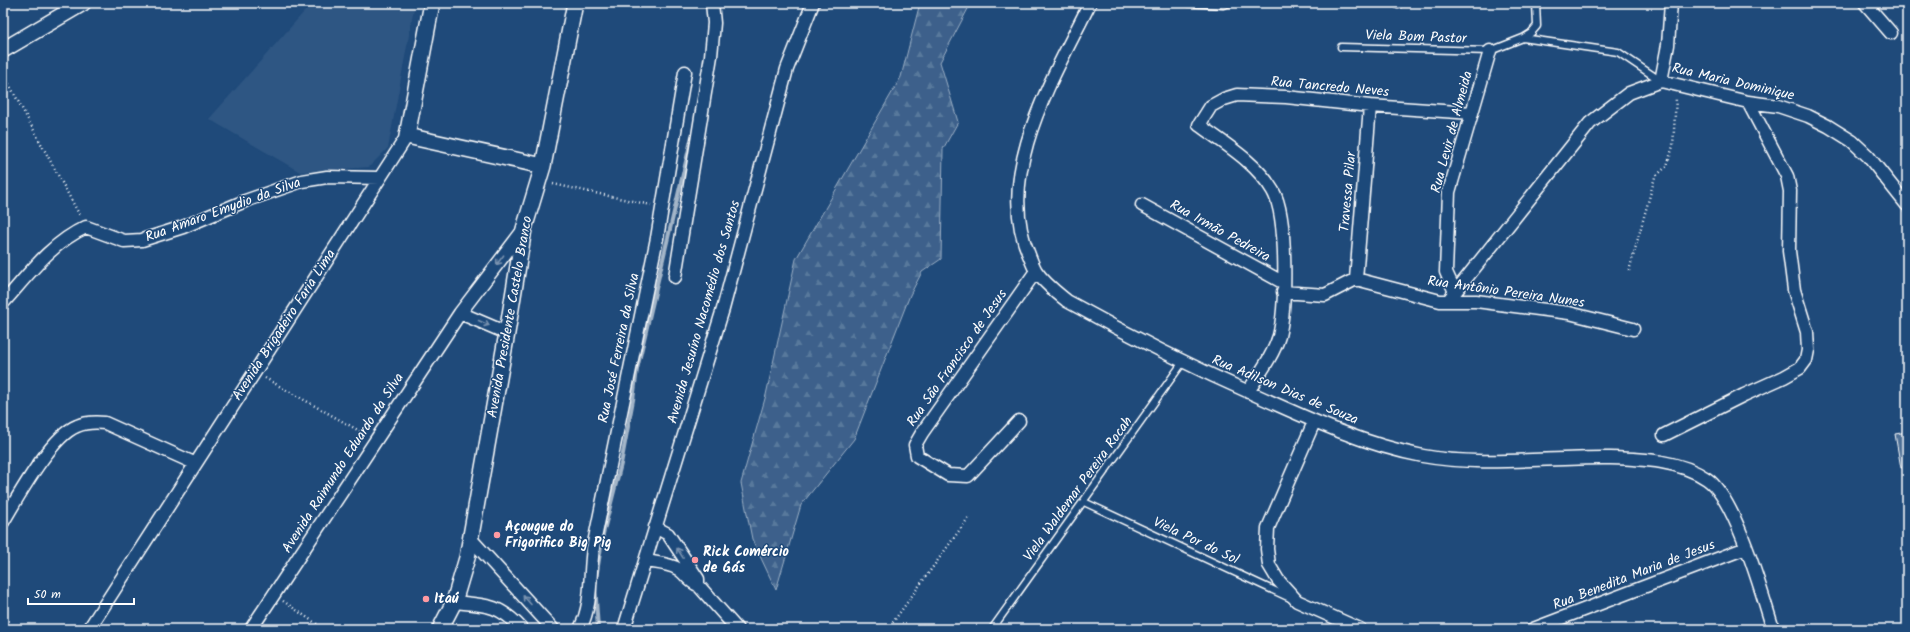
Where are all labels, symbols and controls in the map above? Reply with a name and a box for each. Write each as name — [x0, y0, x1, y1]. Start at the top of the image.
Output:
street label: Viela Bom Pastor — [1365, 24, 1468, 50]
street label: Rua Maria Dominique — [1670, 57, 1797, 107]
street label: Rua Levir de Almeida — [1425, 68, 1479, 196]
street label: Rua Tancredo Neves — [1270, 71, 1390, 103]
street label: Travessa Pilar — [1334, 150, 1363, 233]
street label: Rua Amaro Emydio da Silva — [142, 172, 304, 248]
street label: Rua Irmão Pedreira — [1166, 194, 1274, 268]
street label: Avenida Jesuíno Nacomédio dos Santos — [662, 198, 746, 426]
street label: Avenida Presidente Castelo Branco — [481, 214, 539, 420]
street label: Avenida Brigadeiro Faria Lima — [227, 245, 341, 405]
one-way arrow — [496, 254, 504, 265]
street label: Rua Antônio Pereira Nunes — [1426, 270, 1586, 314]
street label: Rua José Ferreira da Silva — [592, 271, 646, 425]
street label: Rua São Francisco de Jesus — [901, 285, 1013, 431]
one-way arrow — [477, 320, 489, 327]
street label: Rua Adilson Dias de Souza — [1208, 349, 1362, 431]
street label: Avenida Raimundo Eduardo da Silva — [276, 369, 410, 557]
street label: Viela Waldemar Pereira Rocah — [1018, 412, 1138, 566]
street label: Viela Por do Sol — [1149, 511, 1243, 571]
place label: Açougue do Frigorifico Big Pig — [505, 516, 612, 554]
marker: Açougue do Frigorifico Big Pig — [492, 530, 502, 540]
street label: Rua Benedita Maria de Jesus — [1550, 534, 1718, 616]
place label: Rick Comércio de Gás — [703, 541, 790, 579]
one-way arrow — [676, 548, 684, 559]
marker: Rick Comércio de Gás — [690, 555, 700, 565]
scale bar — [28, 580, 134, 606]
text: 50 m — [34, 585, 61, 604]
place label: Itaú — [434, 588, 460, 610]
marker: Itaú — [421, 594, 431, 604]
one-way arrow — [522, 595, 531, 605]

